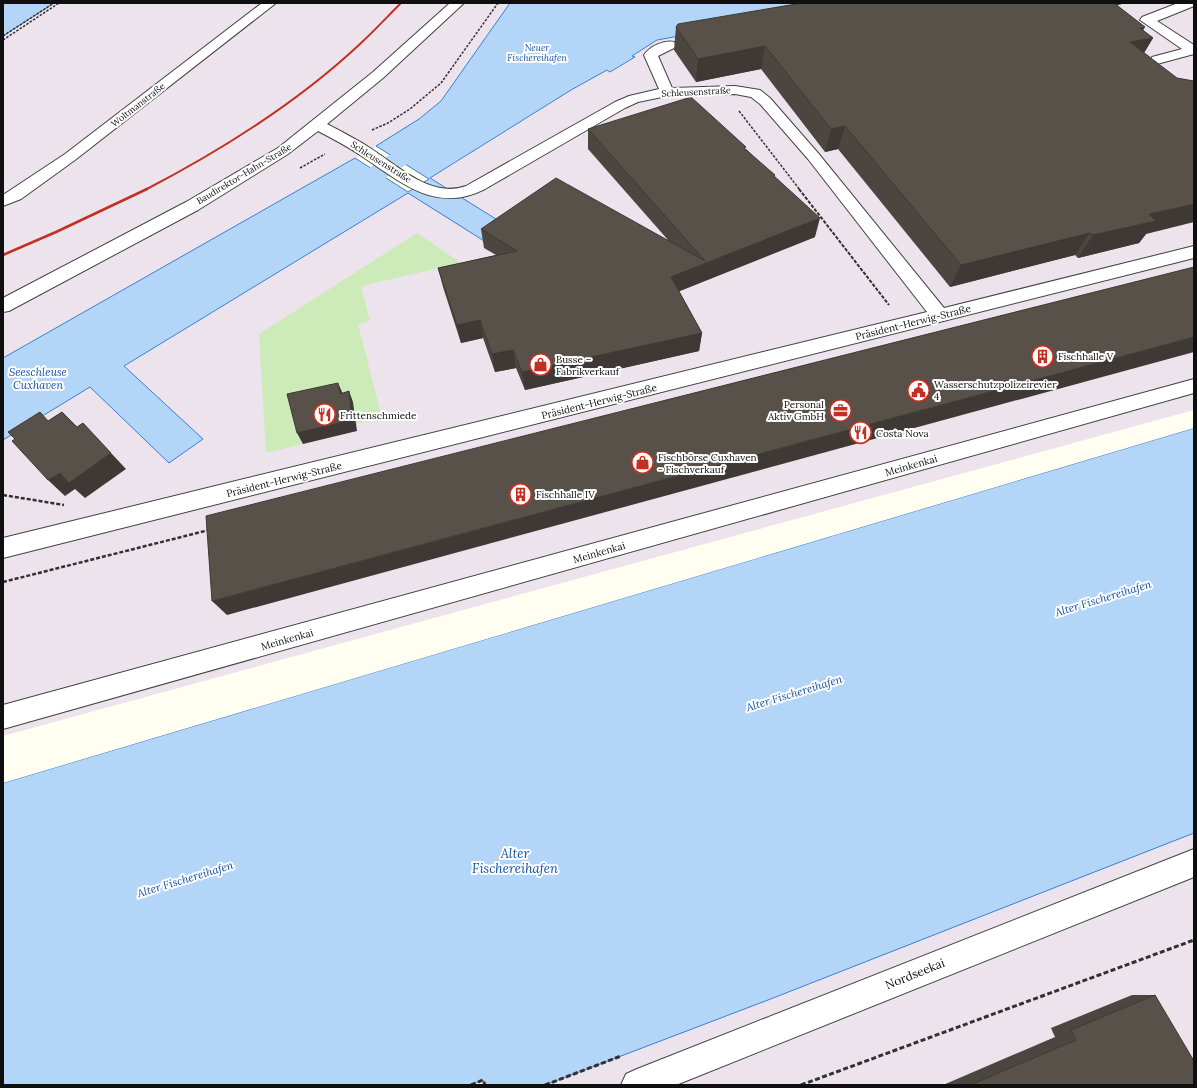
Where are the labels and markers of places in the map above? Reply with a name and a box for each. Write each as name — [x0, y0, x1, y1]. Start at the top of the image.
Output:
building icon: Fischhalle V — [1030, 343, 1056, 369]
place label: Fischhalle V — [1058, 350, 1114, 363]
shop icon: Busse – Fabrikverkauf — [527, 352, 553, 378]
place label: Busse – Fabrikverkauf — [556, 353, 620, 378]
public building icon: Wasserschutzpolizeirevier 4 — [906, 377, 932, 403]
place label: Wasserschutzpolizeirevier 4 — [934, 378, 1057, 403]
office icon: Personal Aktiv GmbH — [827, 397, 853, 423]
place label: Personal Aktiv GmbH — [767, 398, 824, 423]
restaurant icon: Frittenschmiede — [312, 402, 338, 428]
place label: Frittenschmiede — [340, 409, 417, 422]
restaurant icon: Costa Nova — [847, 420, 873, 446]
place label: Costa Nova — [876, 427, 929, 440]
shop icon: Fischbörse Cuxhaven - Fischverkauf — [629, 450, 655, 476]
place label: Fischbörse Cuxhaven - Fischverkauf — [658, 451, 757, 476]
building icon: Fischhalle IV — [507, 481, 533, 507]
place label: Fischhalle IV — [536, 488, 595, 501]

